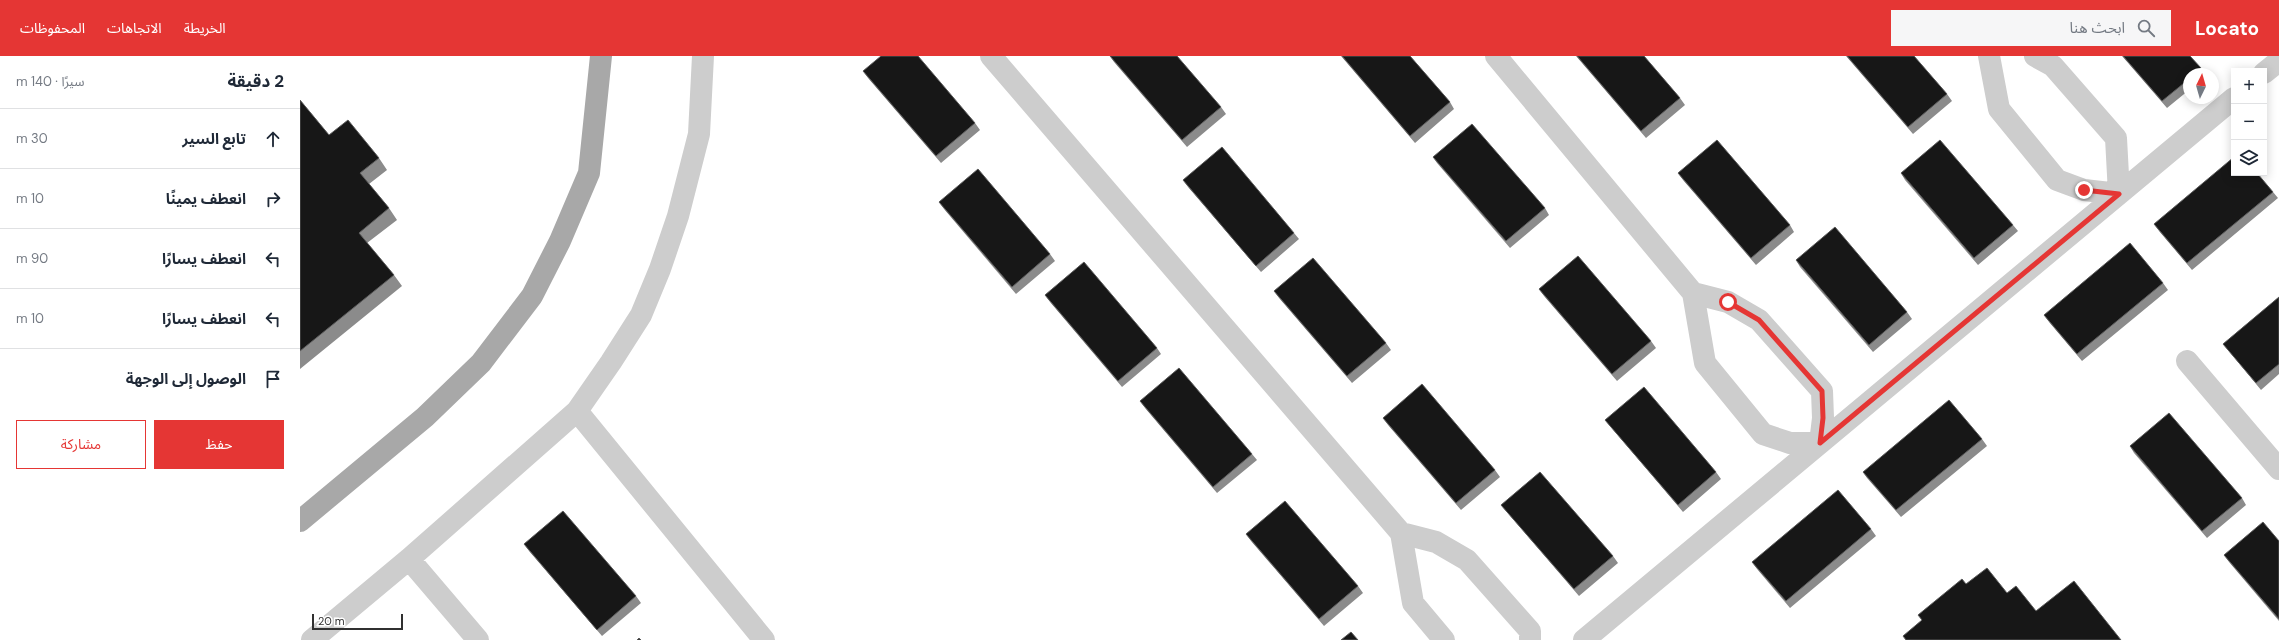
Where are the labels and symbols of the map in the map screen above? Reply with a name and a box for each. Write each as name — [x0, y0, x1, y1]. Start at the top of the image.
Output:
north arrow — [2183, 68, 2219, 104]
route end — [2075, 181, 2093, 199]
route start — [1719, 293, 1737, 311]
scale bar — [312, 612, 403, 631]

